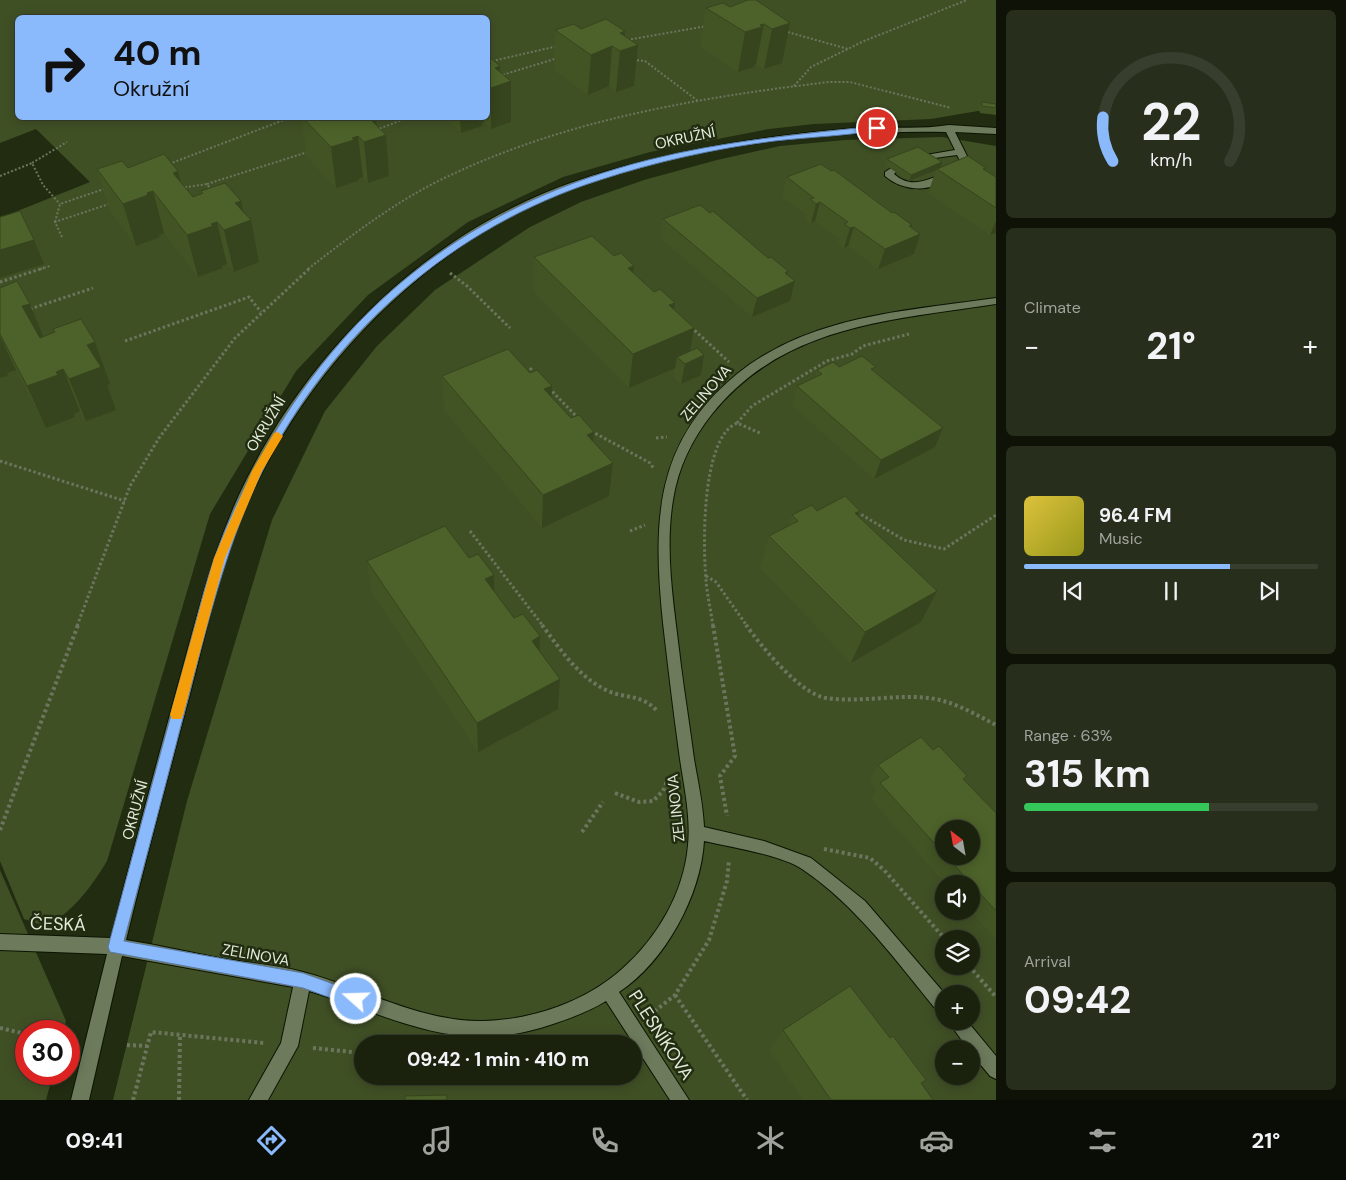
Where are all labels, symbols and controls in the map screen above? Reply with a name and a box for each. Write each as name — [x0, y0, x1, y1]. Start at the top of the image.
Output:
text: 40 m — [113, 30, 202, 76]
icon: right — [30, 35, 95, 100]
text: Okružní — [113, 74, 189, 103]
text: 22 — [1141, 88, 1201, 156]
pin — [856, 107, 898, 149]
icon: arrive — [863, 114, 891, 142]
street label: OKRUŽNÍ — [653, 122, 717, 154]
text: km/h — [1150, 148, 1192, 172]
text: Climate — [1024, 297, 1081, 318]
text: 21° — [1146, 321, 1196, 371]
text: − — [1024, 328, 1039, 365]
text: + — [1303, 328, 1318, 365]
street label: ZELINOVA — [676, 361, 736, 425]
street label: OKRUŽNÍ — [242, 392, 291, 455]
text: 96.4 FM — [1099, 503, 1171, 528]
text: Music — [1099, 528, 1143, 549]
icon: previous — [1059, 577, 1087, 605]
icon: pause — [1157, 577, 1185, 605]
icon: next — [1255, 577, 1283, 605]
text: Range · 63% — [1024, 725, 1112, 746]
text: 315 km — [1024, 749, 1151, 799]
street label: ZELINOVA — [662, 773, 690, 843]
street label: OKRUŽNÍ — [117, 777, 153, 842]
north arrow — [935, 820, 980, 865]
map controls — [935, 820, 980, 1085]
button: sound — [935, 875, 980, 920]
street label: ČESKÁ — [30, 911, 86, 937]
button: layers — [935, 930, 980, 975]
street label: ZELINOVA — [221, 939, 291, 971]
text: Arrival — [1024, 951, 1071, 972]
position arrow — [329, 972, 381, 1024]
text: 09:42 — [1024, 975, 1131, 1025]
street label: PLESNÍKOVA — [623, 985, 699, 1085]
button: + — [935, 985, 980, 1030]
speed limit sign: 30 — [15, 1020, 80, 1085]
button: − — [935, 1040, 980, 1085]
text: 09:42 · 1 min · 410 m — [407, 1047, 589, 1072]
icon: directions — [254, 1123, 289, 1158]
icon: music — [420, 1123, 455, 1158]
icon: phone — [587, 1123, 622, 1158]
icon: climate — [753, 1123, 788, 1158]
icon: car — [919, 1123, 954, 1158]
icon: filters — [1085, 1123, 1120, 1158]
text: 09:41 — [66, 1126, 123, 1155]
text: 21° — [1252, 1126, 1280, 1155]

